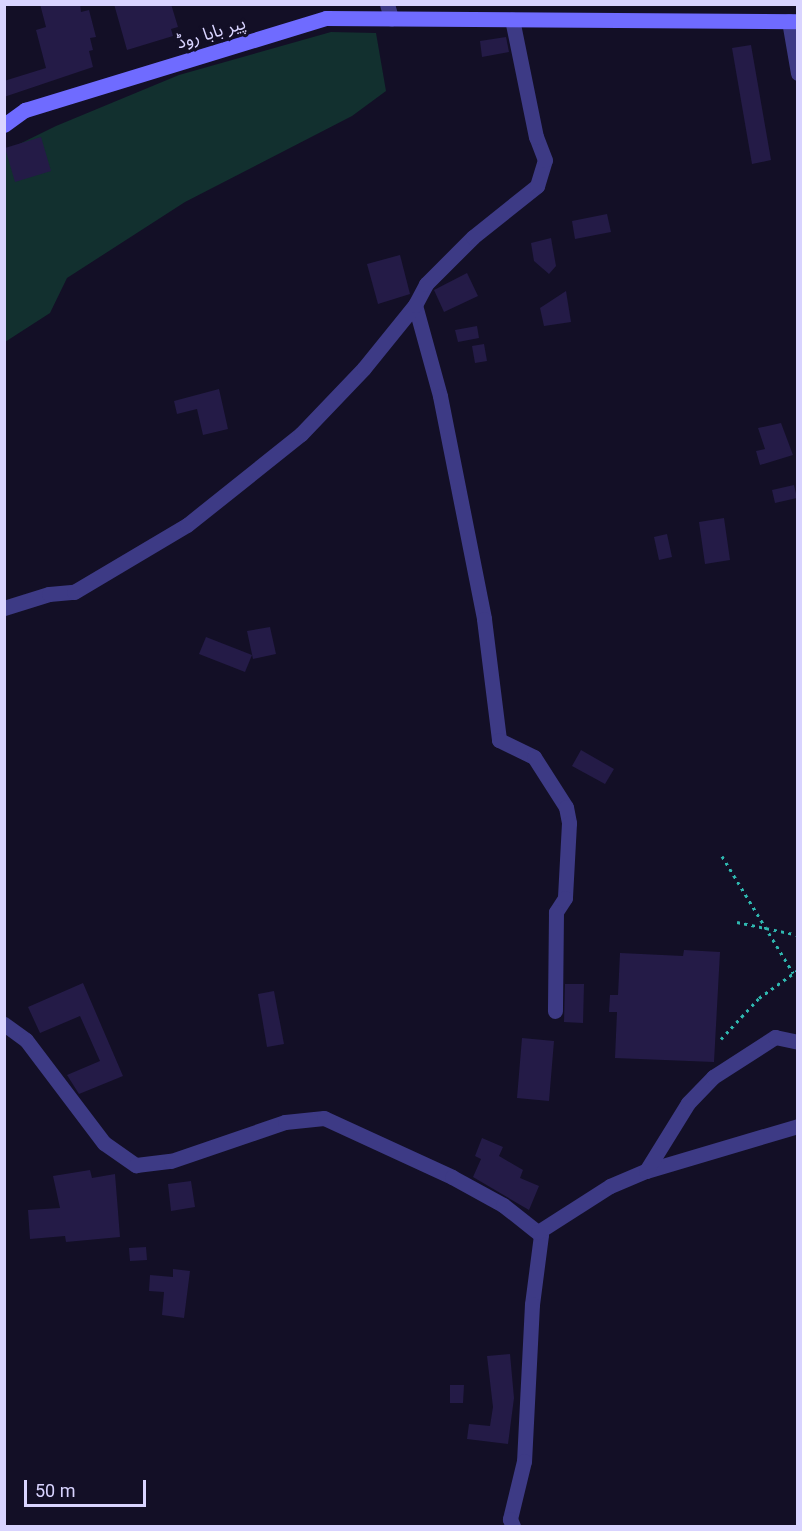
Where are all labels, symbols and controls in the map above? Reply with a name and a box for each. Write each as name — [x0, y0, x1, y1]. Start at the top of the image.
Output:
street label: پیر بابا روڈ — [174, 12, 248, 54]
scale bar — [27, 1468, 148, 1506]
text: 50 m — [35, 1480, 75, 1501]

